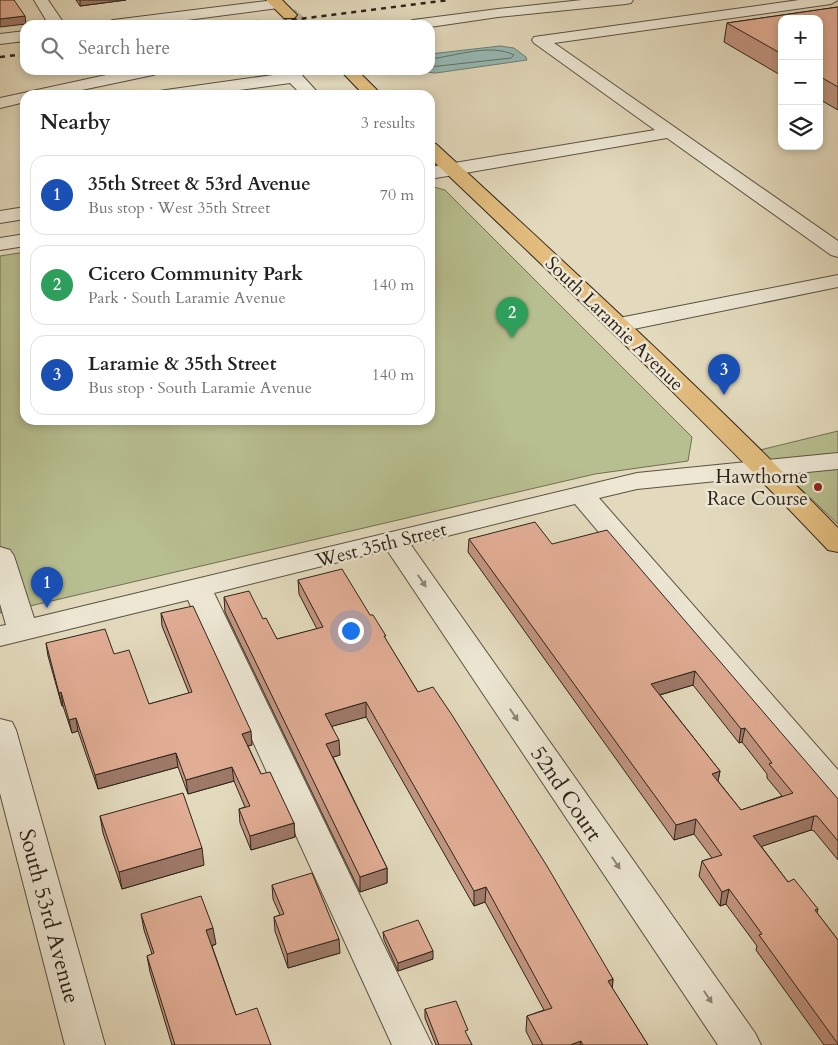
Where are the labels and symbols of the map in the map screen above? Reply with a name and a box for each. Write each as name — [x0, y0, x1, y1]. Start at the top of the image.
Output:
street label: South Laramie Avenue — [539, 251, 689, 397]
pin: 2 — [496, 297, 528, 338]
pin: 3 — [708, 354, 740, 395]
place label: Hawthorne Race Course — [707, 464, 808, 512]
marker: Hawthorne Race Course — [812, 481, 824, 493]
street label: West 35th Street — [312, 516, 449, 574]
pin: 1 — [31, 567, 63, 608]
one-way arrow — [417, 574, 427, 587]
your location — [338, 618, 364, 644]
one-way arrow — [509, 708, 519, 721]
street label: 52nd Court — [523, 740, 609, 847]
street label: South 53rd Avenue — [11, 826, 87, 1007]
one-way arrow — [611, 856, 621, 870]
one-way arrow — [703, 990, 713, 1004]

